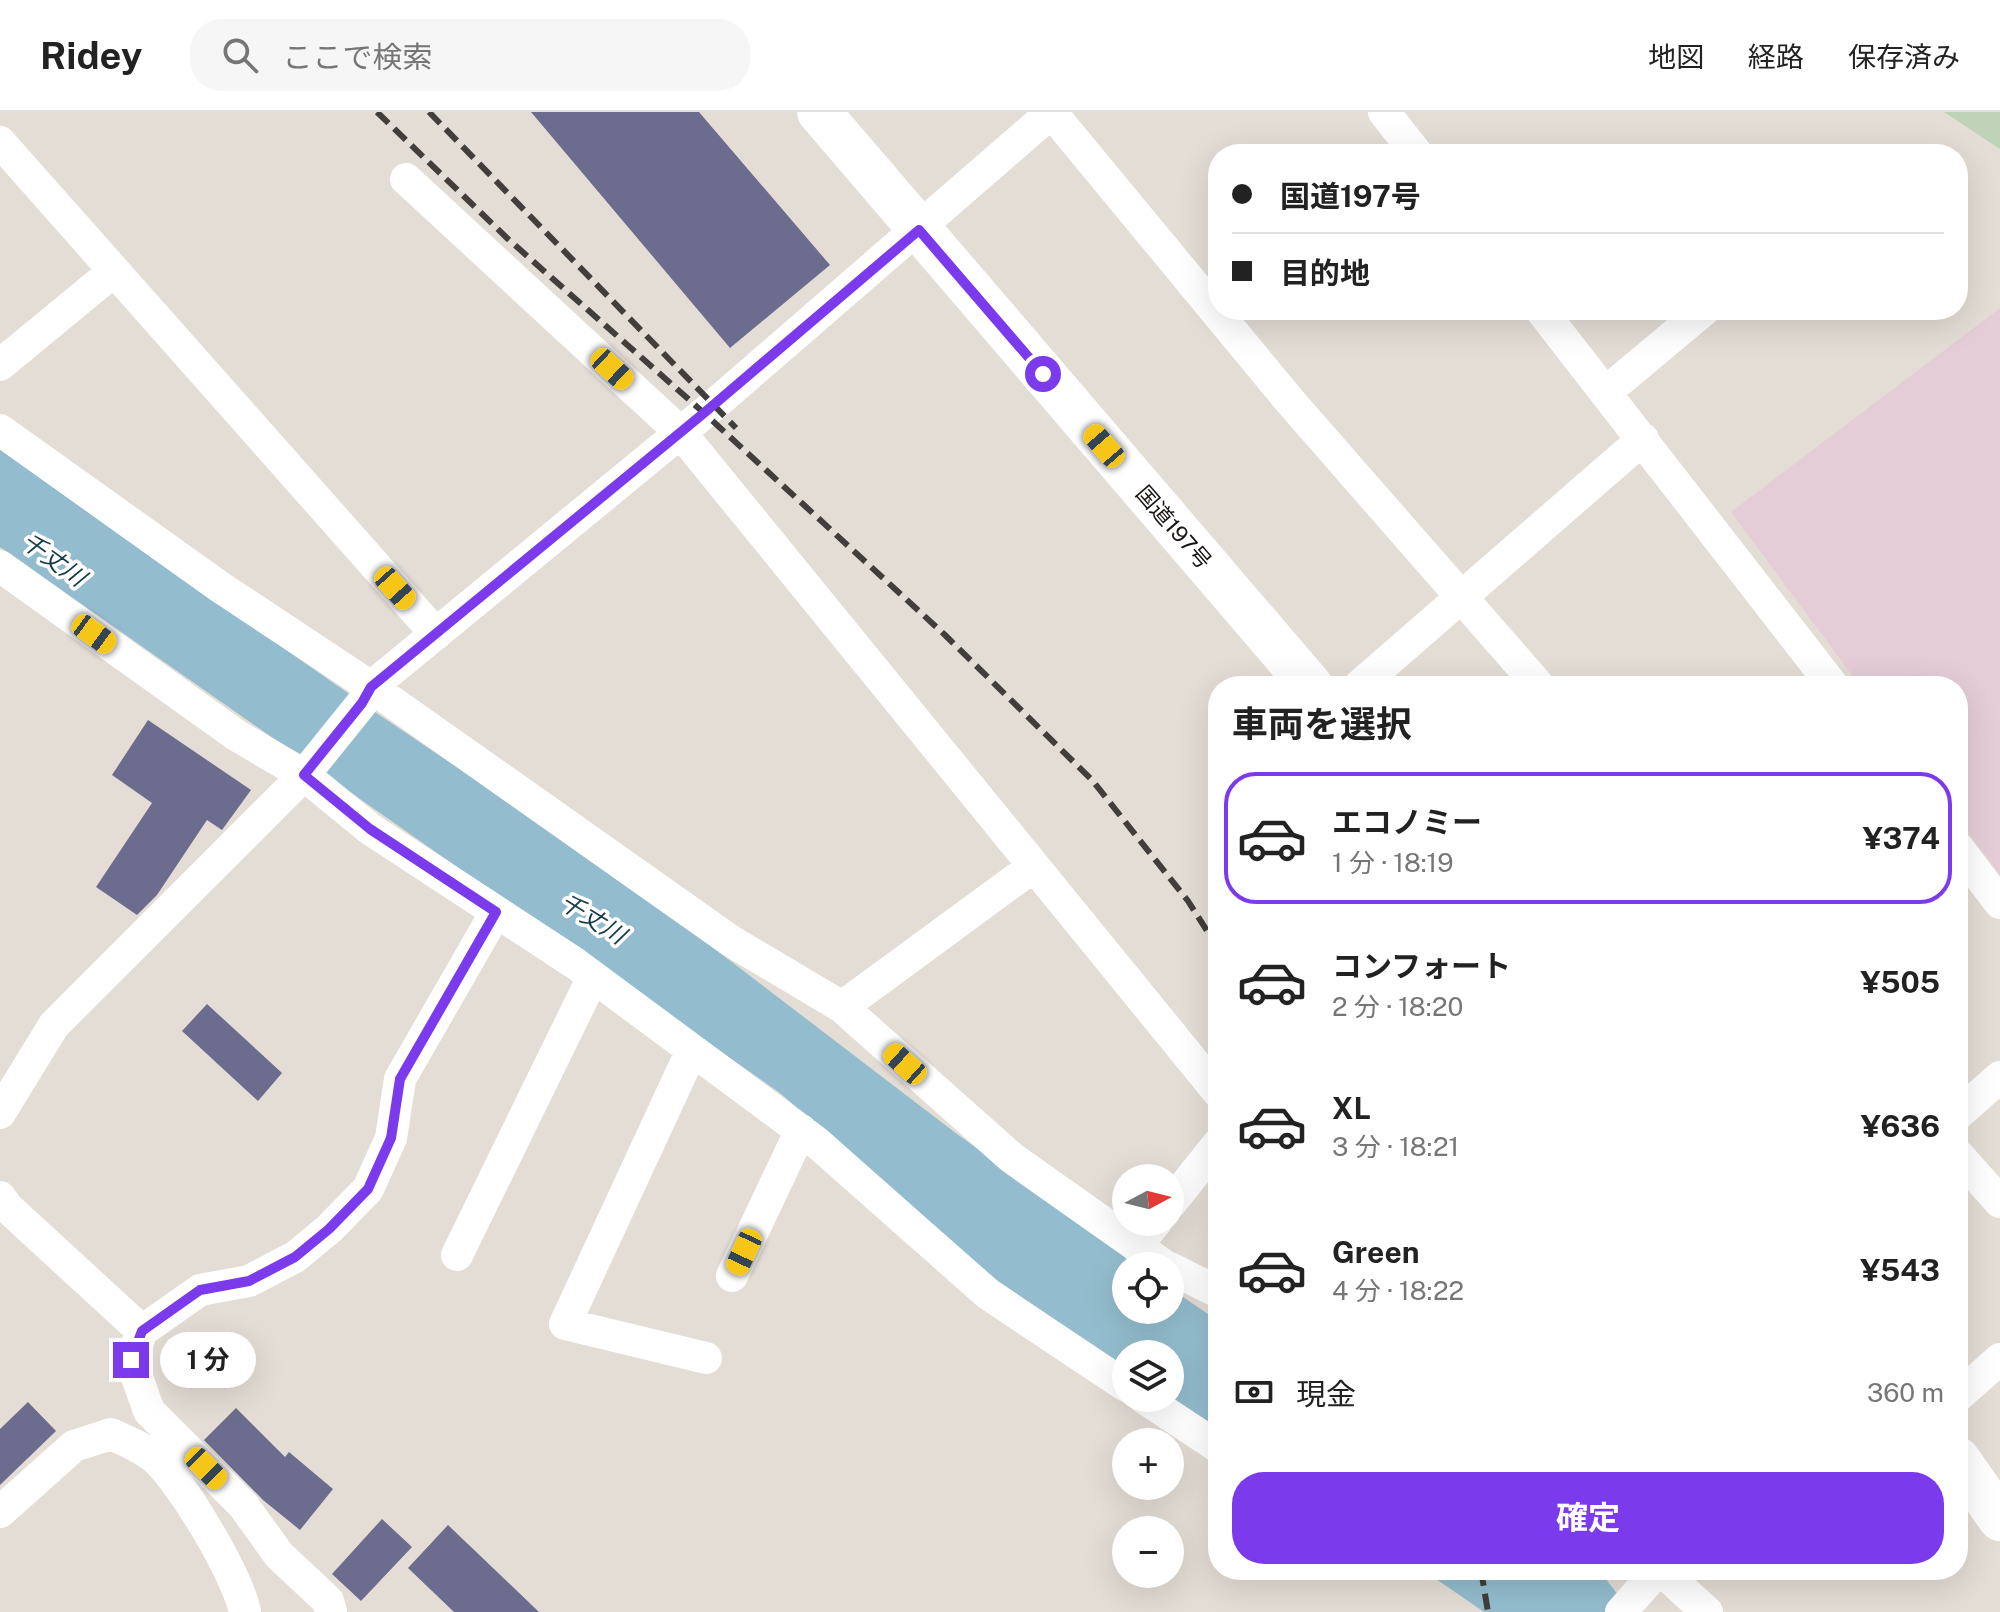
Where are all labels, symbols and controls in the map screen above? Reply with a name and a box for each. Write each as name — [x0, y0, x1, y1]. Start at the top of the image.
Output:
search box — [190, 19, 750, 91]
text: Ridey — [40, 33, 142, 78]
icon: search — [218, 33, 262, 77]
text: ここで検索 — [282, 39, 432, 75]
text: 地図 — [1648, 40, 1704, 73]
text: 経路 — [1748, 40, 1804, 73]
text: 保存済み — [1848, 40, 1960, 73]
text: 国道197号 — [1280, 178, 1421, 214]
text: 目的地 — [1280, 255, 1370, 291]
car — [586, 344, 638, 394]
route start — [1025, 356, 1061, 392]
car — [1079, 420, 1129, 472]
street label: 国道197号 — [1131, 480, 1217, 574]
water label: 千丈川 — [17, 527, 94, 593]
car — [370, 562, 420, 614]
car — [68, 610, 120, 658]
text: 車両を選択 — [1232, 703, 1412, 745]
icon: car — [1236, 802, 1308, 874]
text: エコノミー — [1332, 804, 1482, 840]
text: ¥374 — [1863, 820, 1940, 856]
text: 1 分 · 18:19 — [1332, 847, 1453, 878]
water label: 千丈川 — [555, 887, 633, 951]
icon: car — [1236, 946, 1308, 1018]
text: コンフォート — [1332, 948, 1511, 984]
text: ¥505 — [1860, 964, 1940, 1000]
text: 2 分 · 18:20 — [1332, 991, 1463, 1022]
car — [879, 1039, 931, 1089]
icon: car — [1236, 1090, 1308, 1162]
text: XL — [1332, 1090, 1371, 1126]
text: ¥636 — [1861, 1108, 1940, 1144]
text: 3 分 · 18:21 — [1332, 1131, 1459, 1162]
north arrow — [1112, 1164, 1184, 1236]
map controls — [1112, 1164, 1184, 1588]
car — [723, 1225, 765, 1279]
icon: car — [1236, 1234, 1308, 1306]
text: Green — [1332, 1234, 1419, 1270]
button: locate — [1112, 1252, 1184, 1324]
text: ¥543 — [1860, 1252, 1940, 1288]
text: 4 分 · 18:22 — [1332, 1275, 1464, 1306]
callout: 1 分 — [159, 1332, 255, 1388]
button: layers — [1112, 1340, 1184, 1412]
route end — [113, 1342, 149, 1378]
text: 1 分 — [187, 1344, 230, 1375]
icon: cash — [1232, 1370, 1276, 1414]
text: 現金 — [1296, 1376, 1356, 1412]
text: 360 m — [1867, 1377, 1944, 1408]
button: + — [1112, 1428, 1184, 1500]
car — [181, 1443, 231, 1493]
button: 確定 — [1232, 1472, 1944, 1564]
button: − — [1112, 1516, 1184, 1588]

